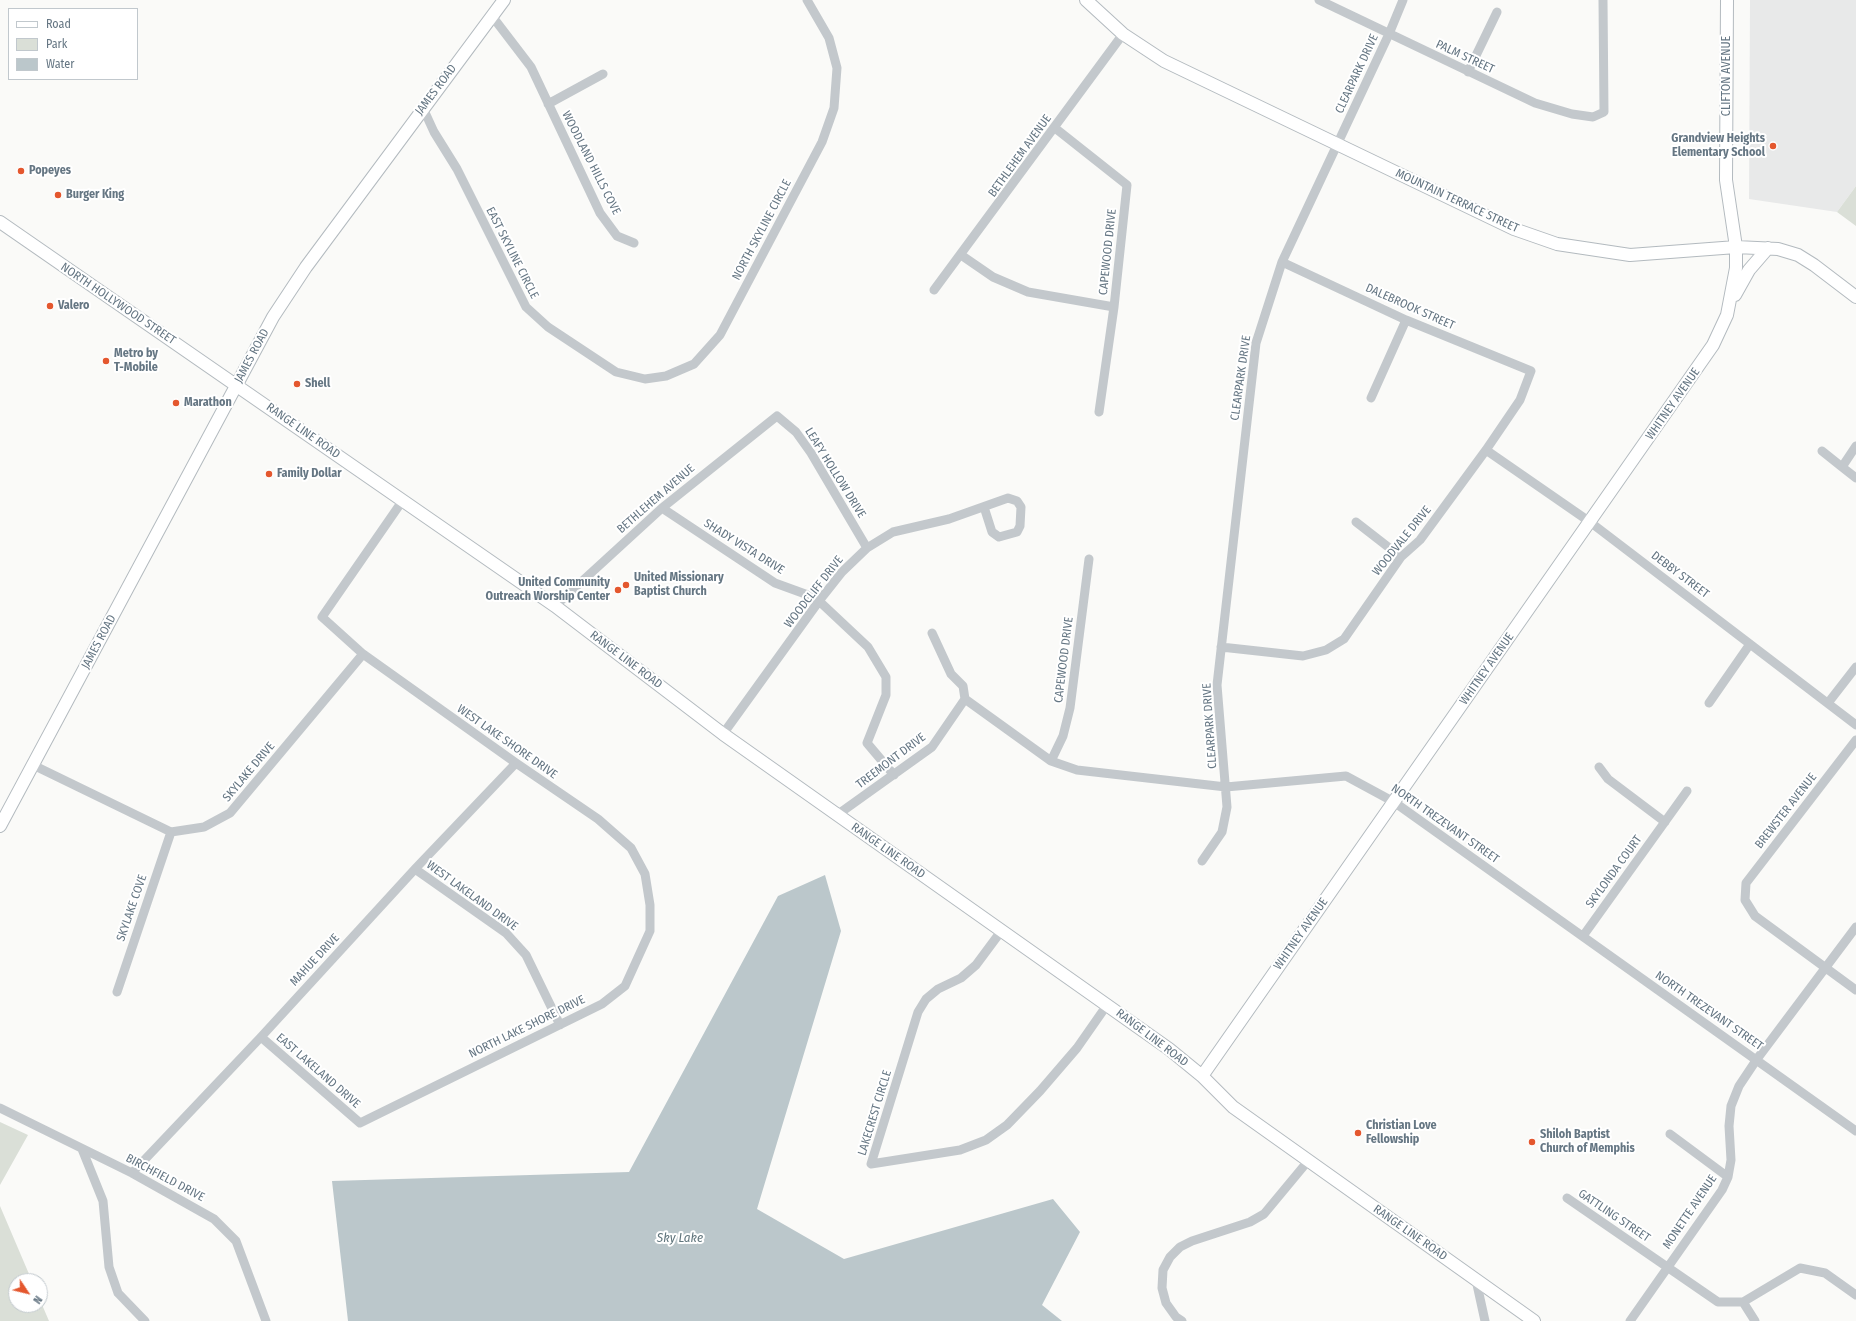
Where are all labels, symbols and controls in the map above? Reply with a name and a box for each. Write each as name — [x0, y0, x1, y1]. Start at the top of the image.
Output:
legend — [8, 8, 138, 80]
text: Road — [46, 17, 71, 31]
street label: CLEARPARK DRIVE — [1332, 32, 1382, 116]
street label: CLIFTON AVENUE — [1720, 36, 1734, 116]
text: Park — [46, 37, 67, 51]
street label: PALM STREET — [1433, 37, 1497, 77]
text: Water — [46, 57, 74, 71]
street label: JAMES ROAD — [412, 62, 460, 118]
street label: WOODLAND HILLS COVE — [559, 109, 623, 217]
street label: BETHLEHEM AVENUE — [985, 112, 1055, 200]
place label: Grandview Heights Elementary School — [1671, 132, 1765, 160]
marker: Grandview Heights Elementary School — [1768, 141, 1778, 151]
place label: Popeyes — [29, 164, 71, 178]
marker: Popeyes — [16, 166, 26, 176]
street label: MOUNTAIN TERRACE STREET — [1393, 166, 1521, 236]
street label: NORTH SKYLINE CIRCLE — [729, 177, 795, 283]
place label: Burger King — [66, 188, 124, 202]
marker: Burger King — [53, 190, 63, 200]
street label: EAST SKYLINE CIRCLE — [483, 205, 541, 301]
street label: CAPEWOOD DRIVE — [1096, 208, 1120, 296]
street label: NORTH HOLLYWOOD STREET — [58, 260, 178, 348]
street label: DALEBROOK STREET — [1363, 281, 1457, 333]
place label: Valero — [58, 299, 89, 313]
marker: Valero — [45, 301, 55, 311]
street label: JAMES ROAD — [232, 326, 272, 386]
street label: CLEARPARK DRIVE — [1228, 334, 1254, 422]
place label: Metro by T-Mobile — [114, 347, 158, 375]
marker: Metro by T-Mobile — [101, 356, 111, 366]
street label: WHITNEY AVENUE — [1643, 365, 1703, 443]
place label: Shell — [305, 377, 330, 391]
marker: Shell — [292, 379, 302, 389]
place label: Marathon — [184, 396, 232, 410]
marker: Marathon — [171, 398, 181, 408]
street label: RANGE LINE ROAD — [263, 400, 343, 462]
street label: LEAFY HOLLOW DRIVE — [801, 425, 869, 521]
street label: BETHLEHEM AVENUE — [614, 461, 698, 537]
place label: Family Dollar — [277, 467, 342, 481]
marker: Family Dollar — [264, 469, 274, 479]
street label: WOODVALE DRIVE — [1370, 503, 1434, 579]
street label: SHADY VISTA DRIVE — [701, 516, 787, 578]
street label: DEBBY STREET — [1648, 549, 1712, 601]
street label: WOODCLIFF DRIVE — [781, 553, 847, 631]
place label: United Missionary Baptist Church — [634, 571, 724, 599]
place label: United Community Outreach Worship Center — [486, 576, 610, 604]
marker: United Missionary Baptist Church — [621, 580, 631, 590]
marker: United Community Outreach Worship Center — [613, 585, 623, 595]
street label: JAMES ROAD — [79, 612, 119, 672]
street label: CAPEWOOD DRIVE — [1052, 616, 1076, 704]
street label: RANGE LINE ROAD — [587, 628, 665, 692]
street label: WHITNEY AVENUE — [1457, 630, 1517, 708]
street label: CLEARPARK DRIVE — [1200, 683, 1220, 769]
street label: WEST LAKE SHORE DRIVE — [454, 702, 560, 782]
street label: TREEMONT DRIVE — [853, 730, 929, 792]
street label: SKYLAKE DRIVE — [220, 739, 278, 805]
street label: BREWSTER AVENUE — [1752, 770, 1820, 852]
street label: NORTH TREZEVANT STREET — [1388, 781, 1502, 867]
street label: RANGE LINE ROAD — [848, 820, 928, 882]
street label: SKYLONDA COURT — [1583, 833, 1645, 911]
street label: WEST LAKELAND DRIVE — [424, 858, 520, 934]
street label: SKYLAKE COVE — [114, 873, 150, 943]
street label: WHITNEY AVENUE — [1271, 895, 1331, 973]
street label: MAHUE DRIVE — [287, 931, 343, 989]
street label: NORTH TREZEVANT STREET — [1652, 968, 1766, 1054]
street label: NORTH LAKE SHORE DRIVE — [467, 993, 587, 1061]
street label: RANGE LINE ROAD — [1113, 1006, 1191, 1070]
street label: EAST LAKELAND DRIVE — [273, 1031, 363, 1111]
street label: LAKECREST CIRCLE — [855, 1069, 895, 1157]
place label: Christian Love Fellowship — [1366, 1119, 1437, 1147]
marker: Christian Love Fellowship — [1353, 1128, 1363, 1138]
place label: Shiloh Baptist Church of Memphis — [1540, 1128, 1635, 1156]
marker: Shiloh Baptist Church of Memphis — [1527, 1137, 1537, 1147]
street label: BIRCHFIELD DRIVE — [123, 1151, 207, 1205]
street label: MONETTE AVENUE — [1660, 1172, 1720, 1252]
street label: GATTLING STREET — [1575, 1187, 1653, 1245]
street label: RANGE LINE ROAD — [1370, 1202, 1450, 1264]
water label: Sky Lake — [657, 1230, 703, 1246]
north arrow — [8, 1273, 48, 1313]
text: N — [30, 1293, 45, 1306]

